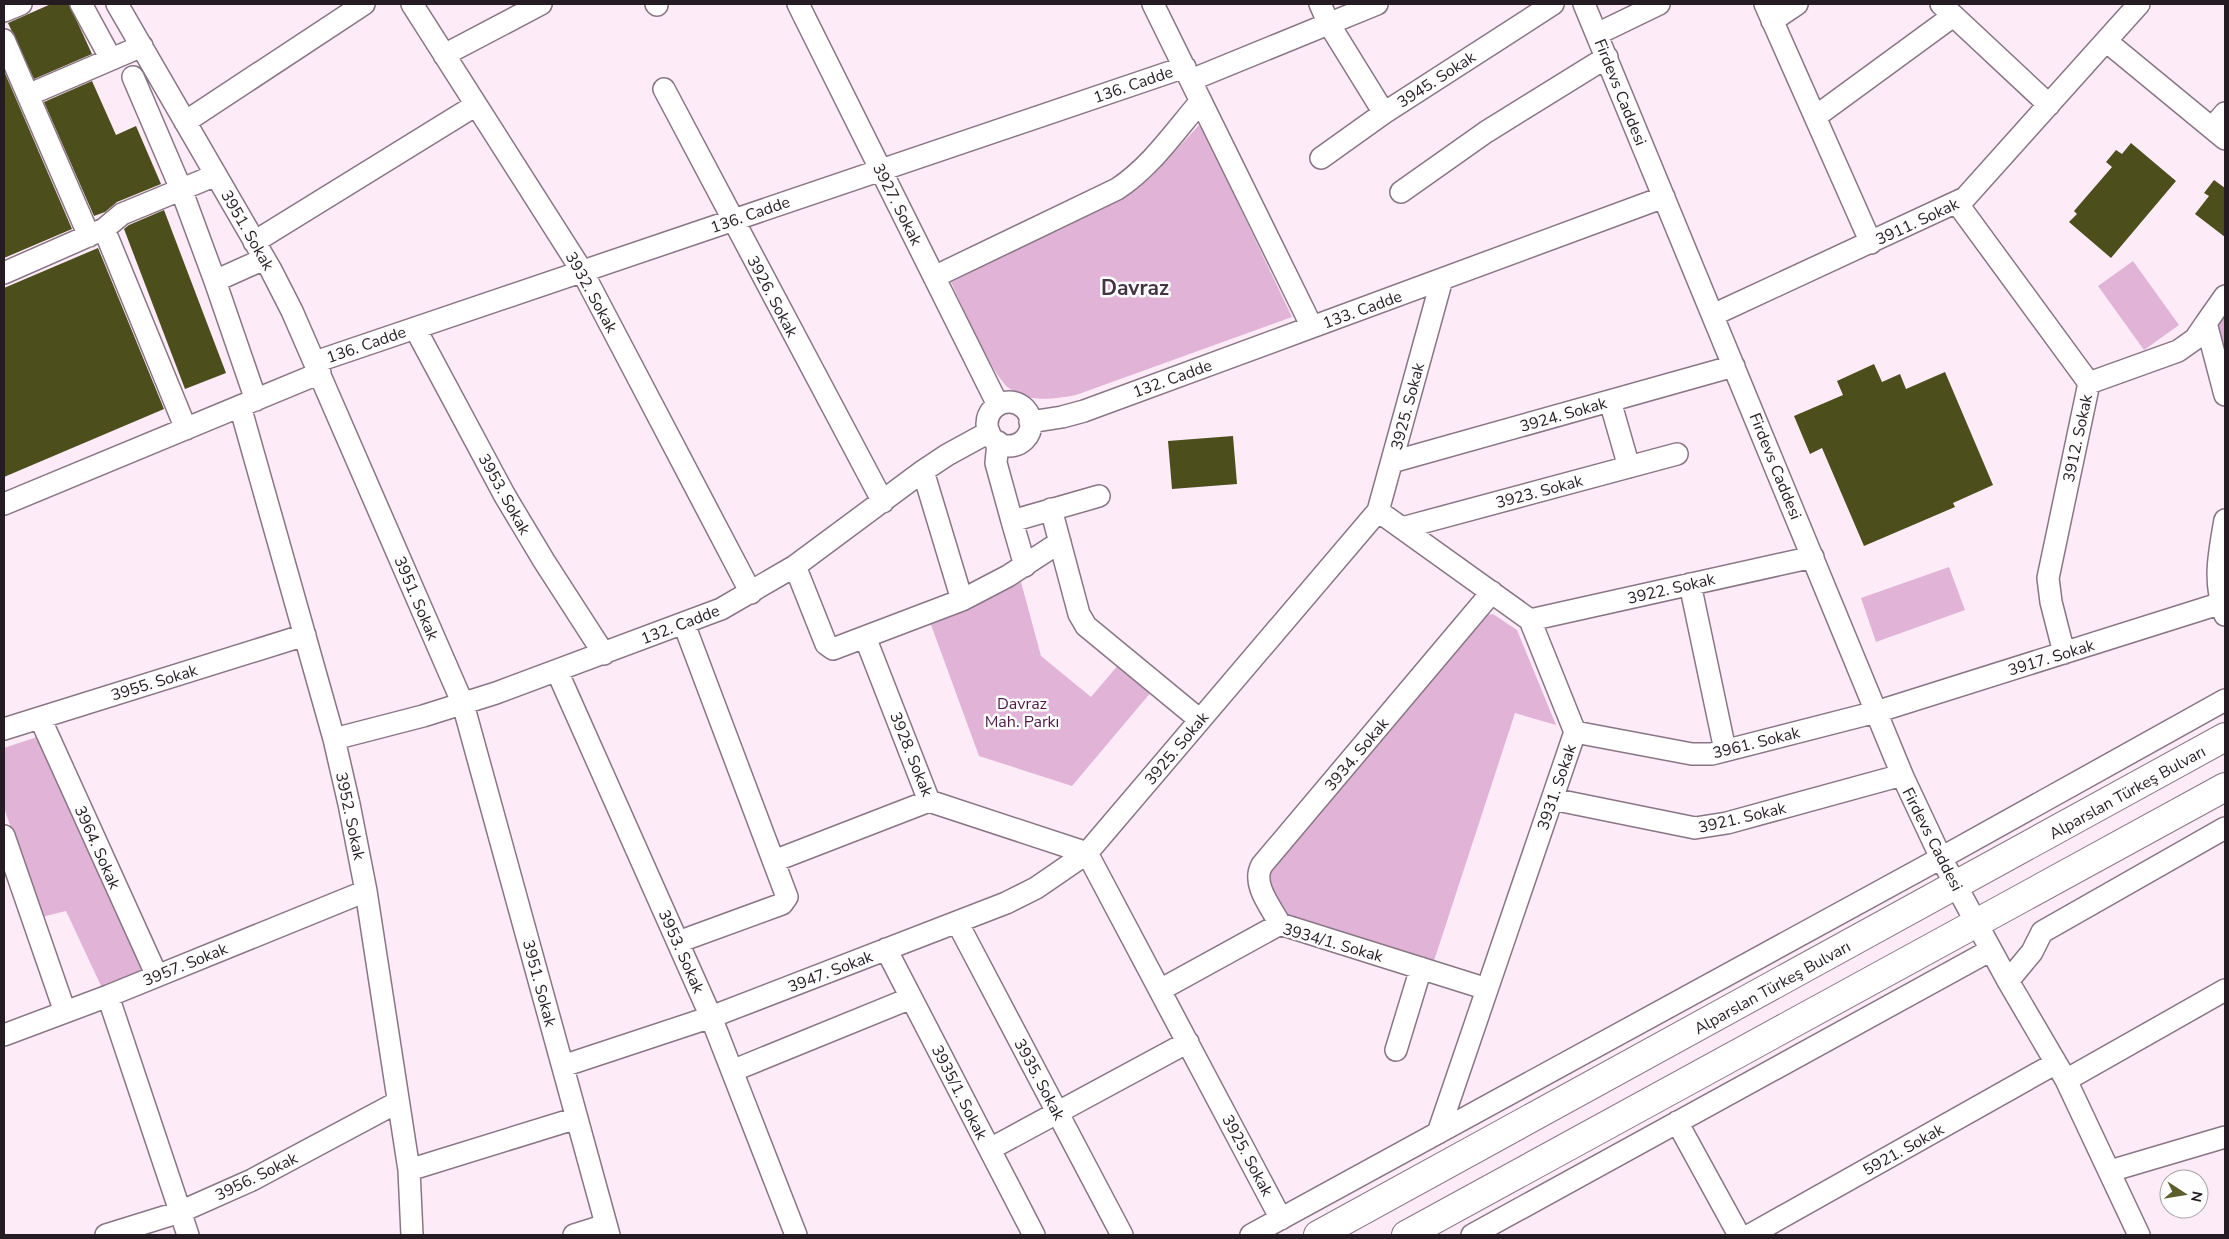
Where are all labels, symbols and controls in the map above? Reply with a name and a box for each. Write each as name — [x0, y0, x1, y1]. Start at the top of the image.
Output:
street label: Firdevs Caddesi — [1589, 36, 1651, 149]
street label: 3945. Sokak — [1393, 46, 1481, 113]
street label: 136. Cadde — [1091, 61, 1176, 109]
street label: 3927. Sokak — [867, 160, 928, 250]
street label: 3951. Sokak — [215, 186, 279, 276]
street label: 136. Cadde — [708, 191, 793, 239]
street label: 3911. Sokak — [1872, 193, 1963, 251]
street label: 3932. Sokak — [560, 248, 623, 338]
street label: 3926. Sokak — [741, 252, 803, 342]
district label: Davraz — [1101, 274, 1169, 302]
street label: 133. Cadde — [1320, 285, 1405, 334]
street label: 136. Cadde — [324, 321, 409, 369]
street label: 132. Cadde — [1130, 354, 1215, 403]
street label: 3925. Sokak — [1386, 359, 1430, 452]
street label: 3912. Sokak — [2058, 391, 2098, 484]
street label: 3924. Sokak — [1517, 392, 1610, 438]
street label: Firdevs Caddesi — [1744, 410, 1806, 523]
street label: 3953. Sokak — [473, 450, 536, 540]
street label: 3923. Sokak — [1493, 470, 1586, 514]
street label: 3951. Sokak — [389, 553, 444, 645]
street label: 3922. Sokak — [1625, 568, 1718, 610]
street label: 132. Cadde — [638, 600, 723, 650]
street label: 3917. Sokak — [2005, 634, 2098, 682]
street label: 3955. Sokak — [108, 659, 201, 707]
park label: Davraz Mah. Parkı — [985, 693, 1059, 733]
street label: 3925. Sokak — [1140, 707, 1215, 790]
street label: 3928. Sokak — [884, 709, 938, 801]
street label: 3934. Sokak — [1320, 713, 1395, 796]
street label: 3961. Sokak — [1710, 721, 1803, 764]
street label: 3931. Sokak — [1532, 741, 1582, 833]
street label: Alparslan Türkeş Bulvarı — [2045, 741, 2210, 845]
street label: 3952. Sokak — [330, 770, 370, 863]
street label: Firdevs Caddesi — [1897, 784, 1968, 895]
street label: 3921. Sokak — [1696, 797, 1789, 839]
street label: 3964. Sokak — [69, 802, 126, 894]
street label: 3953. Sokak — [653, 906, 710, 998]
street label: 3934/1. Sokak — [1280, 918, 1386, 968]
street label: Alparslan Türkeş Bulvarı — [1690, 936, 1855, 1040]
street label: 3951. Sokak — [517, 937, 561, 1030]
street label: 3957. Sokak — [140, 938, 232, 992]
street label: 3947. Sokak — [785, 945, 877, 998]
street label: 3935. Sokak — [1008, 1035, 1070, 1125]
street label: 3935/1. Sokak — [926, 1041, 993, 1144]
street label: 3925. Sokak — [1216, 1111, 1278, 1201]
street label: 5921. Sokak — [1859, 1118, 1949, 1181]
street label: 3956. Sokak — [211, 1147, 302, 1206]
north arrow — [2159, 1169, 2209, 1219]
text: N — [2186, 1189, 2207, 1204]

